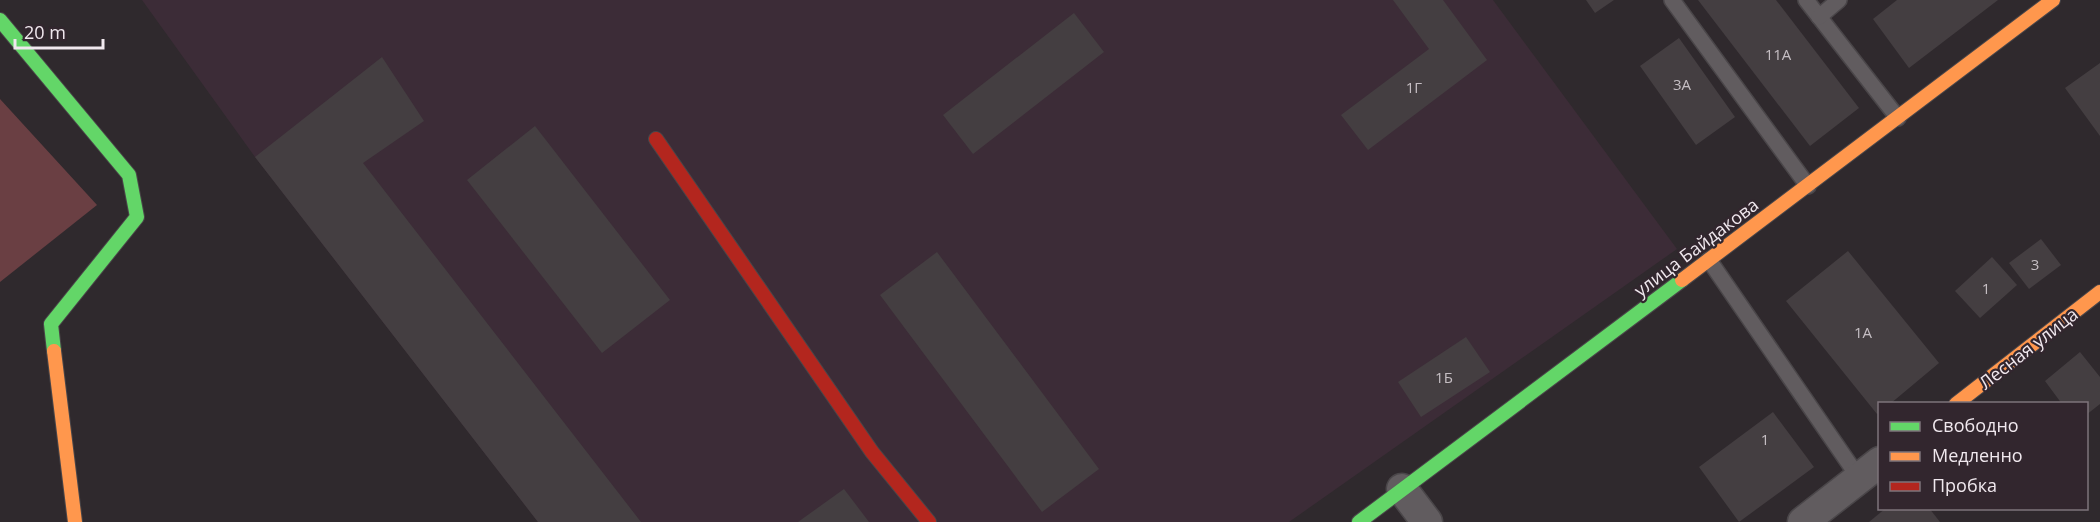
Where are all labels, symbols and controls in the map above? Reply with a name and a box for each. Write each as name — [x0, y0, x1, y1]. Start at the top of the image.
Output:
scale bar — [15, 12, 104, 50]
text: 20 m — [24, 20, 66, 44]
house number: 11А — [1765, 44, 1792, 64]
house number: 3А — [1673, 74, 1692, 94]
house number: 1Г — [1406, 77, 1422, 97]
street label: улица Байдакова — [1629, 192, 1763, 302]
house number: 3 — [2031, 254, 2039, 274]
house number: 1 — [1982, 278, 1990, 298]
street label: Лесная улица — [1974, 302, 2082, 394]
house number: 1А — [1854, 322, 1873, 342]
house number: 1Б — [1435, 367, 1453, 387]
legend — [1878, 402, 2088, 510]
text: Свободно — [1932, 413, 2019, 437]
house number: 1 — [1761, 429, 1769, 449]
text: Медленно — [1932, 443, 2023, 467]
text: Пробка — [1932, 473, 1997, 497]

